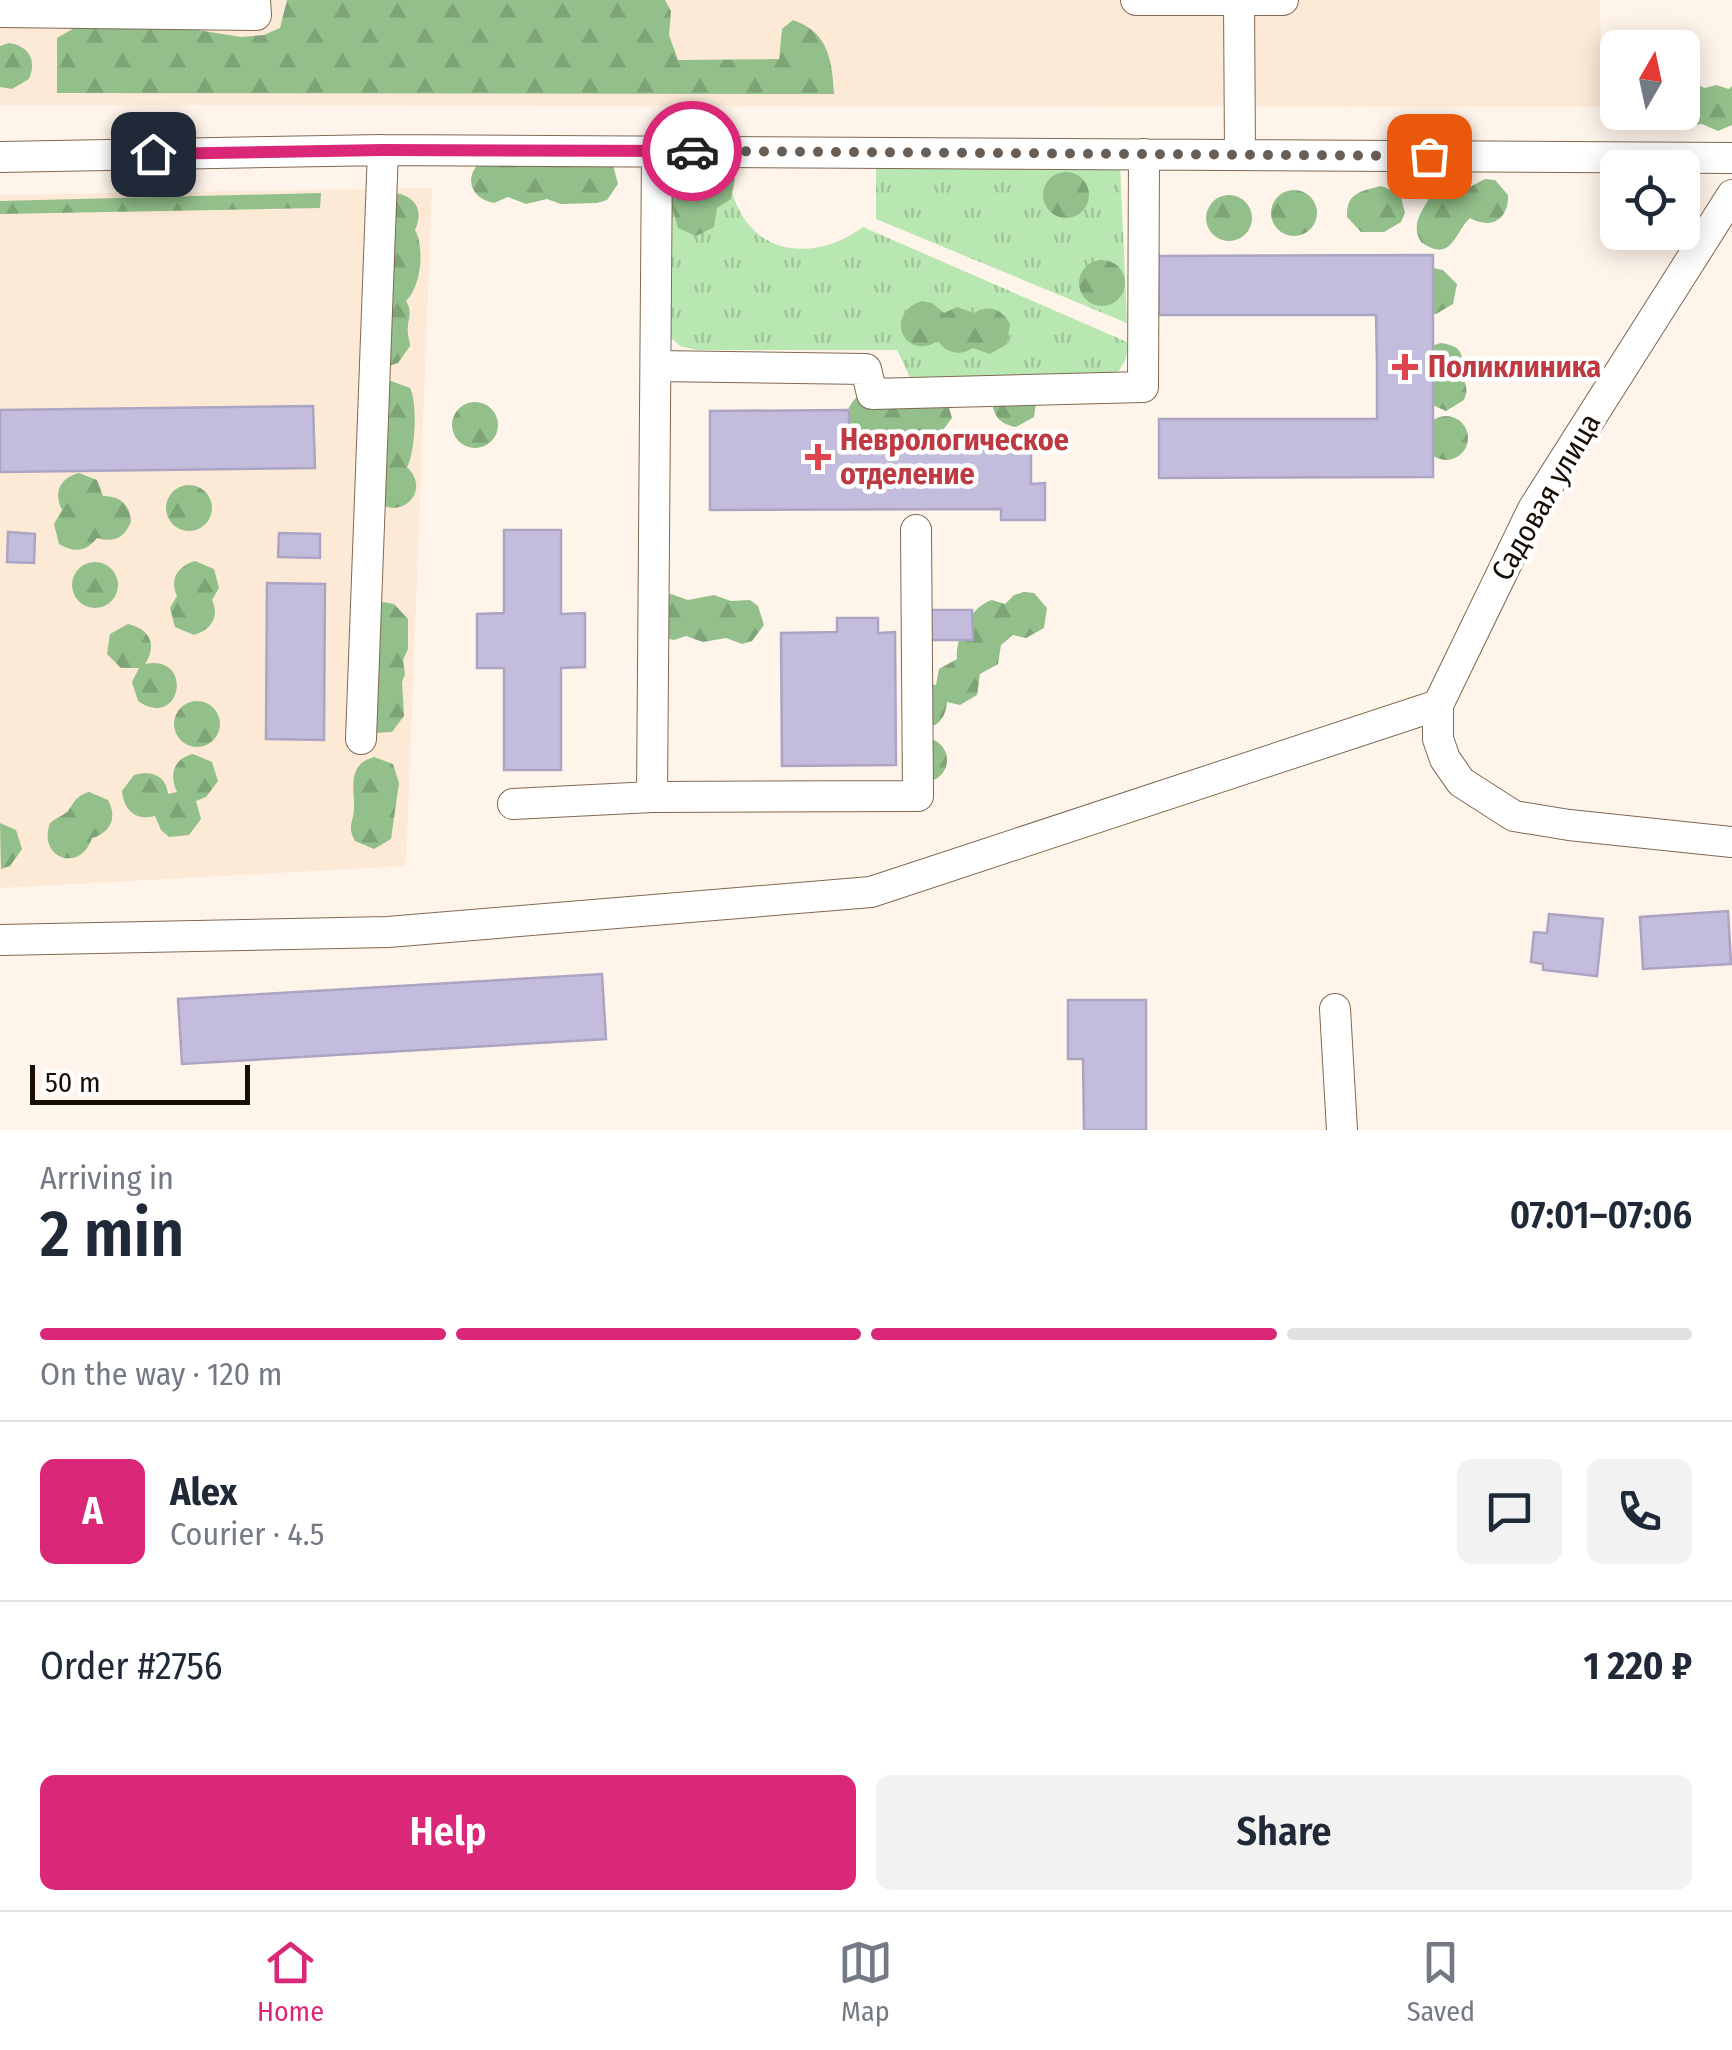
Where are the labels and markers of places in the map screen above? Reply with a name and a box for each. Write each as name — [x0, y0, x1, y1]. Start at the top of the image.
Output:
pin — [111, 112, 196, 197]
pin — [1387, 114, 1472, 199]
place label: Поликлиника — [1428, 349, 1601, 385]
marker: Поликлиника — [1392, 354, 1418, 380]
place label: Неврологическое отделение — [840, 422, 1069, 492]
marker: Неврологическое отделение — [805, 444, 831, 470]

